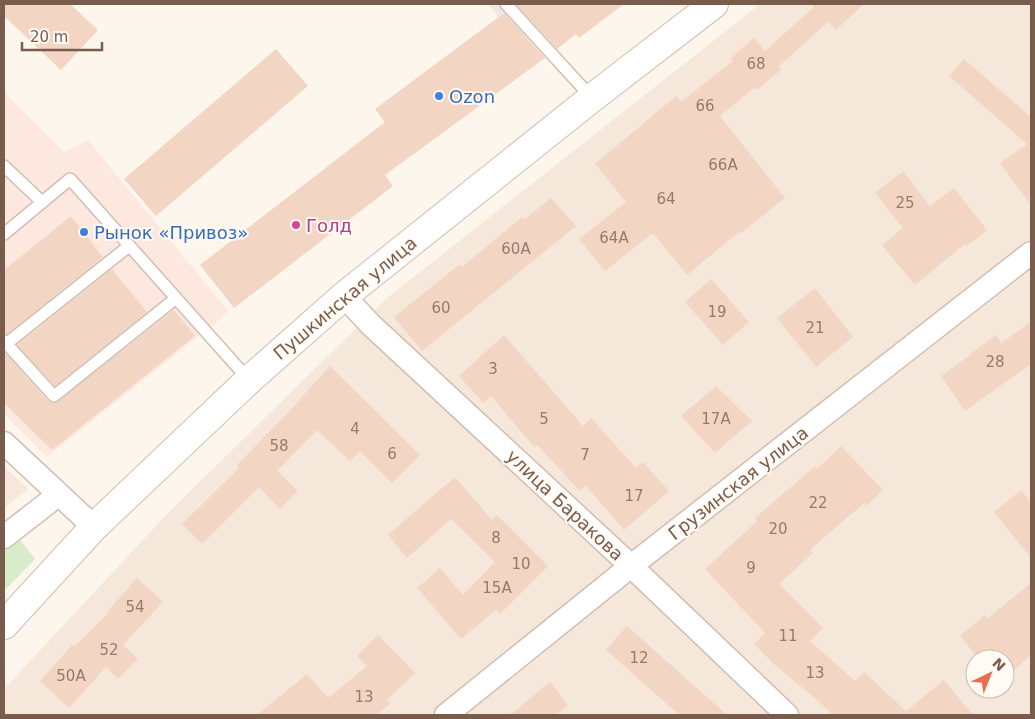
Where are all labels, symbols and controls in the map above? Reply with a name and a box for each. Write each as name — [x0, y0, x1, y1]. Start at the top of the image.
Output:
scale bar — [22, 20, 102, 52]
text: 20 m — [30, 28, 68, 46]
house number: 68 — [746, 55, 766, 73]
place label: Ozon — [449, 86, 495, 107]
marker: Ozon — [433, 90, 445, 102]
house number: 66 — [695, 97, 715, 115]
house number: 66А — [708, 156, 738, 174]
house number: 64 — [656, 190, 676, 208]
house number: 25 — [895, 194, 915, 212]
place label: Голд — [306, 215, 352, 236]
marker: Голд — [290, 219, 302, 231]
place label: Рынок «Привоз» — [94, 222, 248, 243]
marker: Рынок «Привоз» — [78, 226, 90, 238]
house number: 64А — [599, 229, 629, 247]
street label: Пушкинская улица — [269, 232, 421, 364]
house number: 60А — [501, 240, 531, 258]
house number: 60 — [431, 299, 451, 317]
house number: 19 — [707, 303, 727, 321]
house number: 21 — [805, 319, 825, 337]
house number: 28 — [985, 353, 1005, 371]
house number: 3 — [488, 360, 498, 378]
house number: 5 — [539, 410, 549, 428]
house number: 17А — [701, 410, 731, 428]
house number: 4 — [350, 420, 360, 438]
street label: Грузинская улица — [664, 422, 812, 544]
house number: 58 — [269, 437, 289, 455]
house number: 6 — [387, 445, 397, 463]
street label: улица Баракова — [502, 445, 628, 565]
house number: 7 — [580, 446, 590, 464]
house number: 17 — [624, 487, 644, 505]
house number: 22 — [808, 494, 828, 512]
house number: 20 — [768, 520, 788, 538]
house number: 8 — [491, 529, 501, 547]
house number: 10 — [511, 555, 531, 573]
house number: 9 — [746, 559, 756, 577]
house number: 15А — [482, 579, 512, 597]
house number: 54 — [125, 598, 145, 616]
house number: 11 — [778, 627, 798, 645]
house number: 52 — [99, 641, 119, 659]
house number: 12 — [629, 649, 649, 667]
north arrow — [965, 649, 1015, 699]
text: N — [989, 655, 1009, 674]
house number: 13 — [805, 664, 825, 682]
house number: 50А — [56, 667, 86, 685]
house number: 13 — [354, 688, 374, 706]

